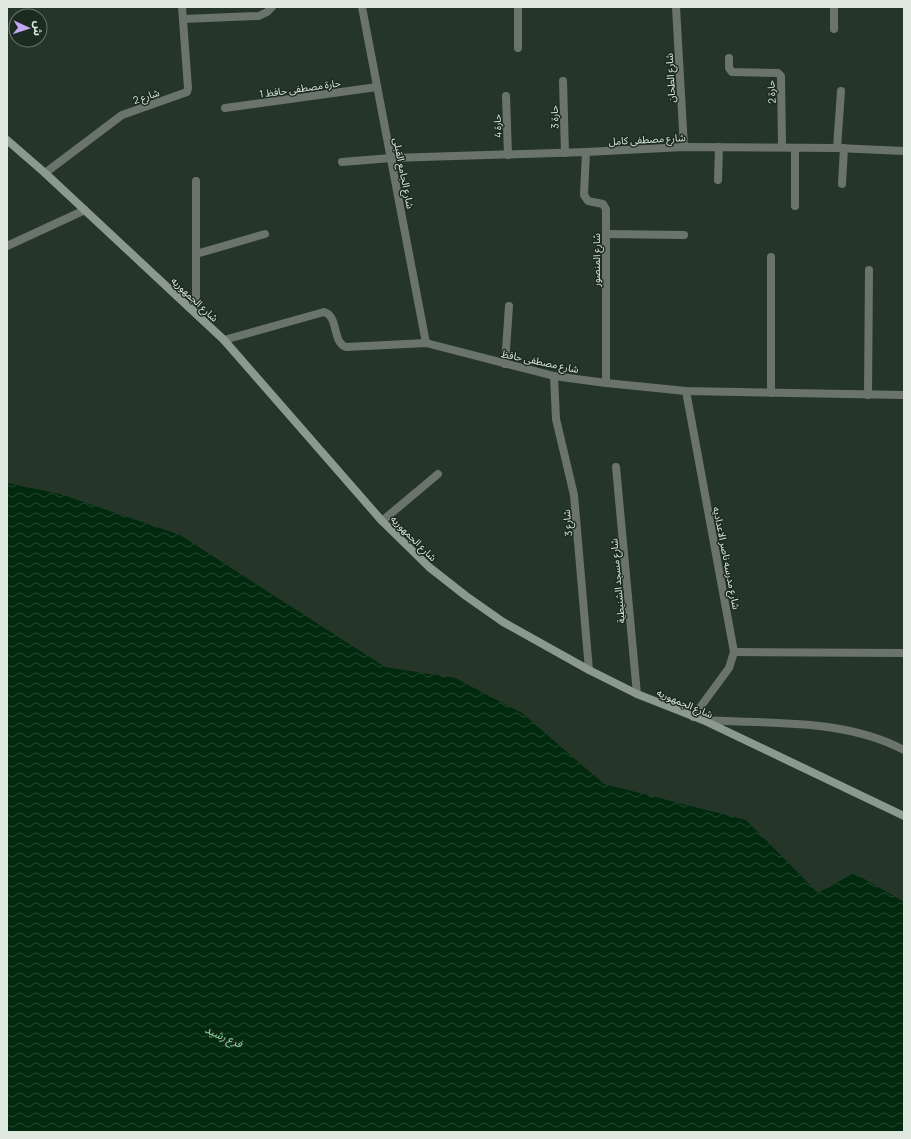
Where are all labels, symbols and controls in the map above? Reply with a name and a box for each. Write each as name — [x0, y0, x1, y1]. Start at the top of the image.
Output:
north arrow — [8, 8, 48, 48]
text: ش — [31, 21, 46, 36]
street label: شارع الطحان — [662, 53, 679, 103]
street label: حارة مصطفى حافظ 1 — [259, 75, 342, 101]
street label: حارة 2 — [763, 80, 779, 104]
street label: شارع 2 — [131, 85, 162, 108]
street label: حارة 3 — [547, 105, 561, 129]
street label: حارة 4 — [490, 114, 504, 138]
street label: شارع مصطفى كامل — [608, 130, 686, 149]
street label: شارع الجامع القبلى — [389, 136, 418, 210]
street label: شارع المنصور — [589, 233, 604, 288]
street label: شارع الجمهوريه — [168, 274, 222, 325]
street label: شارع مصطفى حافظ — [500, 346, 580, 377]
street label: شارع مدرسه ناصر الاعداديه — [709, 505, 744, 611]
street label: شارع 3 — [559, 509, 576, 537]
street label: شارع الجمهوريه — [387, 512, 440, 565]
street label: شارع مسجد الشنيطية — [606, 538, 629, 624]
street label: شارع الجمهوريه — [654, 685, 715, 722]
water label: فرع رشيد — [202, 1021, 246, 1053]

